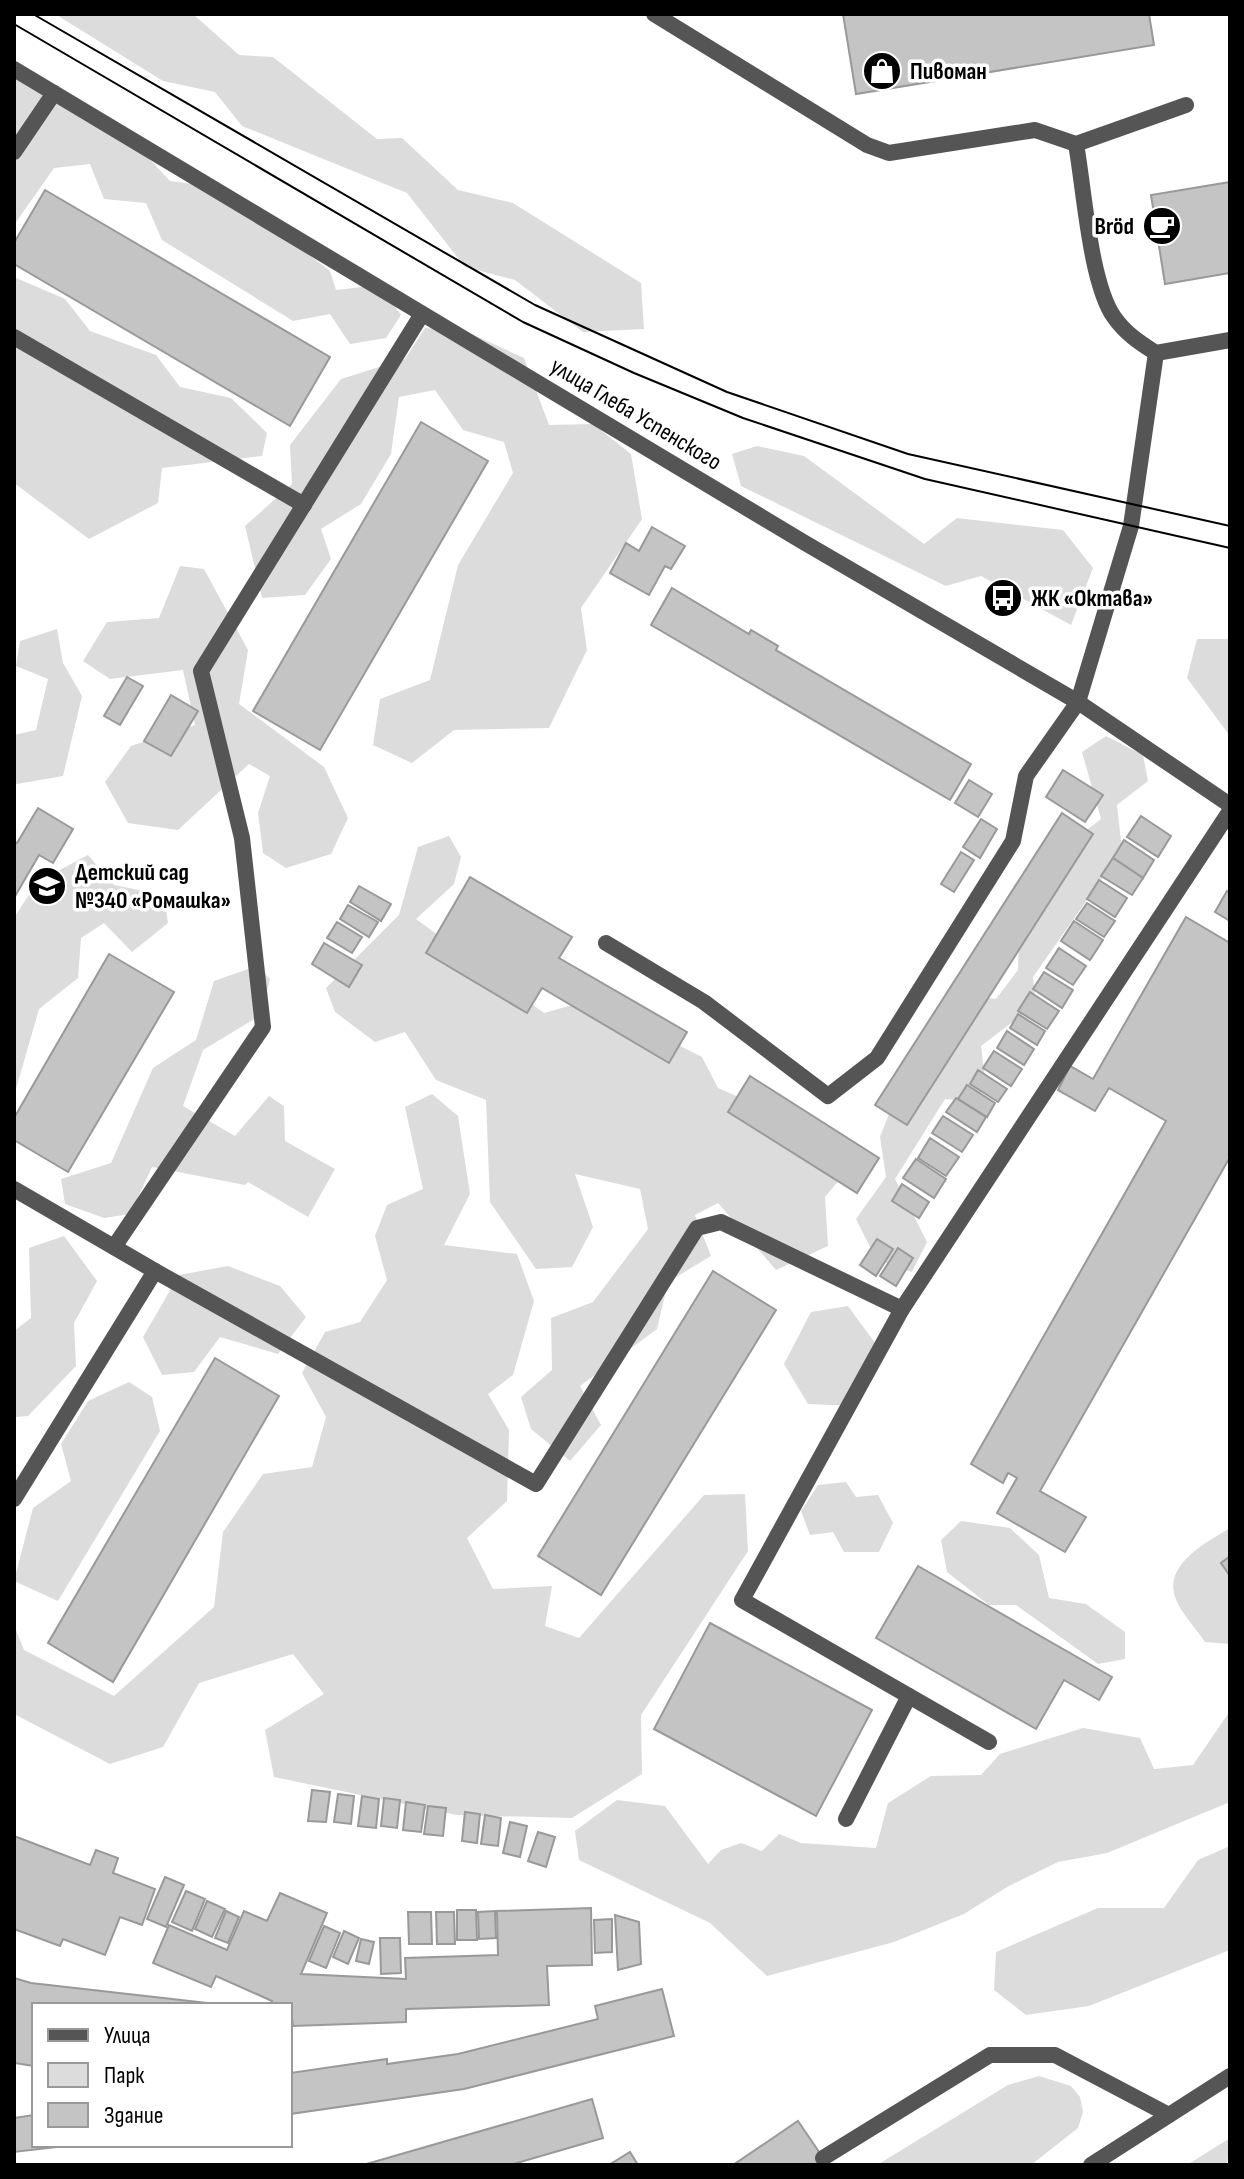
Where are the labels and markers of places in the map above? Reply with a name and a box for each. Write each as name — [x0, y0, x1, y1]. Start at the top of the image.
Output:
shop icon: Пивоман — [861, 50, 903, 92]
place label: Пивоман — [910, 57, 987, 86]
cafe icon: Bröd — [1141, 205, 1183, 247]
place label: Bröd — [1094, 212, 1134, 241]
bus stop icon: ЖК «Октава» — [982, 577, 1024, 619]
place label: ЖК «Октава» — [1031, 584, 1153, 613]
place label: Детский сад №340 «Ромашка» — [75, 858, 231, 915]
school or university icon: Детский сад №340 «Ромашка» — [26, 865, 68, 907]

